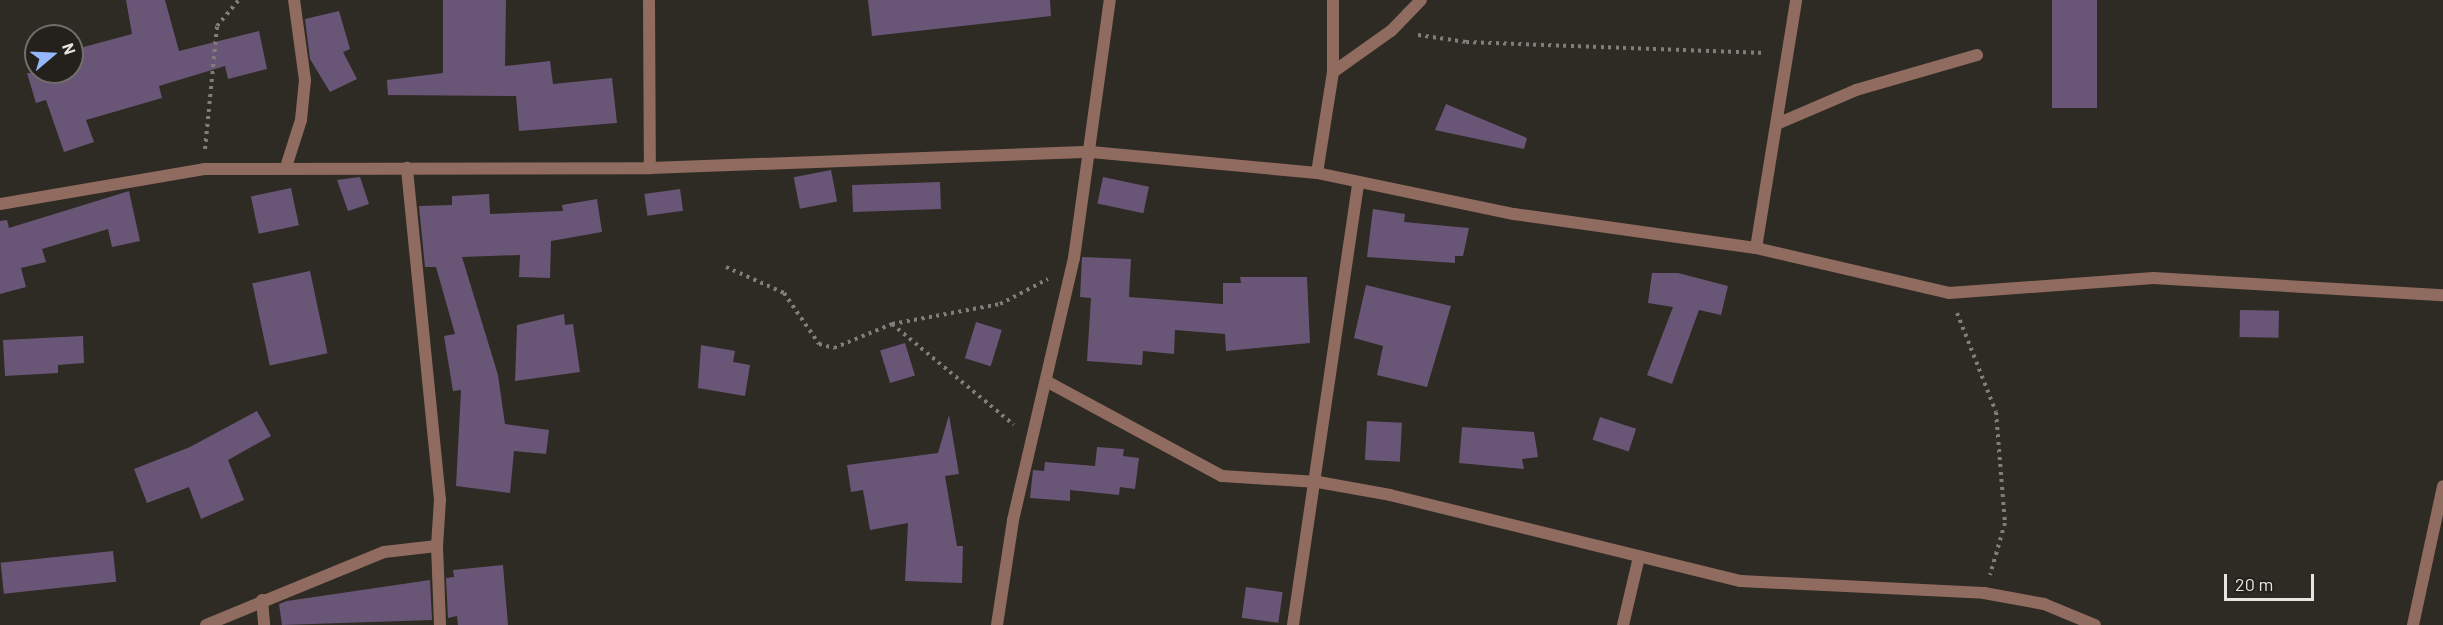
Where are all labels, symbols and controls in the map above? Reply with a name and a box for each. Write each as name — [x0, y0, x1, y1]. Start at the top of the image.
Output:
north arrow — [24, 24, 84, 84]
text: N — [59, 40, 80, 57]
scale bar — [2227, 562, 2317, 600]
text: 20 m — [2235, 573, 2273, 595]

